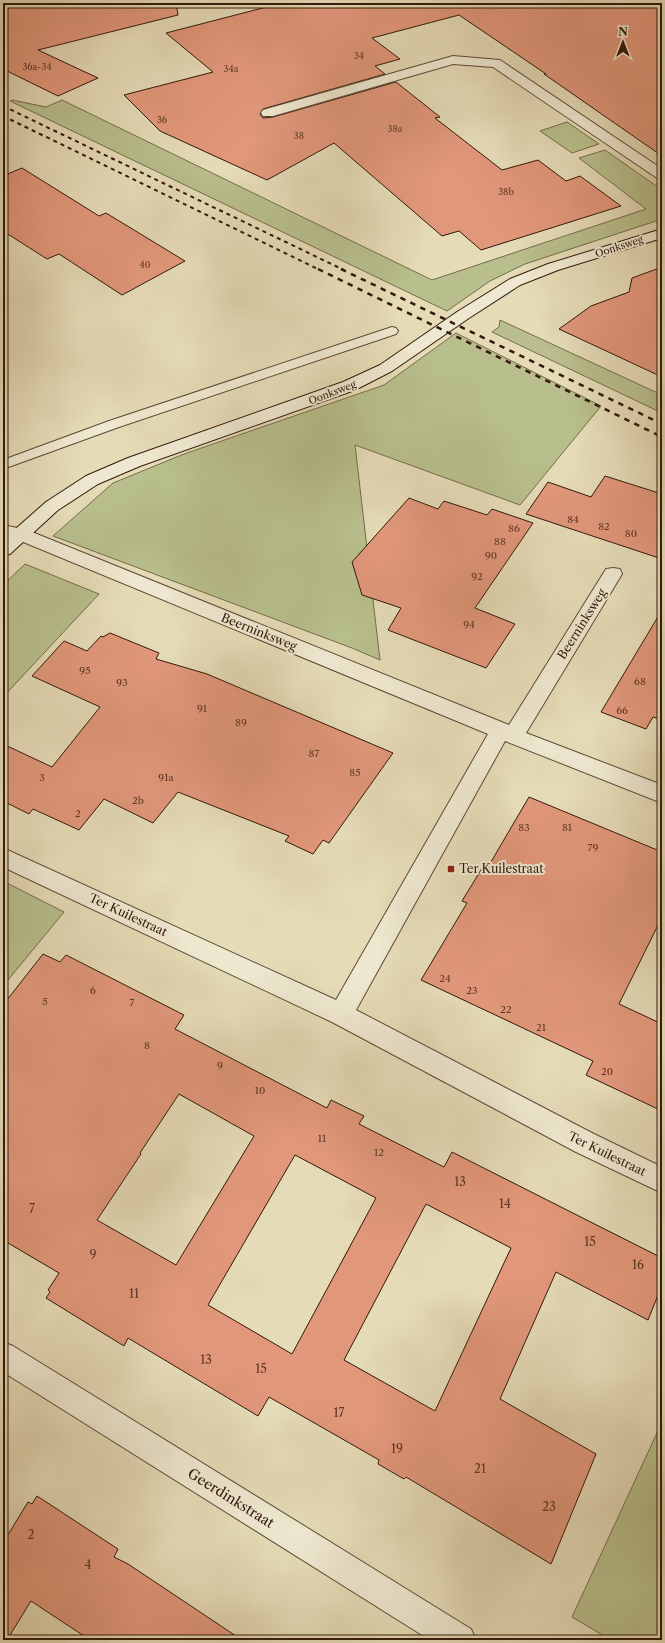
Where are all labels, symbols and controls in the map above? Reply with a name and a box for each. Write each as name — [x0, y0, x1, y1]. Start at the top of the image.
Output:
north arrow — [603, 22, 643, 62]
text: N — [618, 25, 628, 39]
house number: 34 — [354, 50, 364, 61]
house number: 36a-34 — [22, 61, 52, 72]
house number: 34a — [224, 63, 239, 74]
house number: 36 — [157, 114, 167, 125]
house number: 38a — [387, 123, 403, 134]
house number: 38 — [294, 130, 304, 141]
house number: 38b — [498, 186, 514, 197]
street label: Oonksweg — [594, 232, 645, 260]
house number: 40 — [140, 259, 151, 270]
street label: Oonksweg — [307, 377, 358, 407]
house number: 84 — [567, 513, 579, 526]
house number: 82 — [598, 520, 610, 533]
house number: 86 — [508, 522, 520, 535]
house number: 80 — [625, 527, 637, 540]
house number: 88 — [494, 535, 506, 548]
house number: 90 — [485, 549, 497, 562]
house number: 92 — [471, 570, 483, 583]
street label: Beerninksweg — [554, 585, 610, 662]
street label: Beerninksweg — [219, 610, 300, 654]
house number: 94 — [463, 618, 475, 631]
house number: 95 — [79, 664, 91, 677]
house number: 68 — [634, 675, 646, 688]
house number: 93 — [116, 676, 128, 689]
house number: 91 — [197, 702, 208, 715]
house number: 66 — [616, 704, 628, 717]
house number: 89 — [235, 716, 247, 729]
house number: 87 — [309, 747, 319, 760]
house number: 85 — [349, 766, 361, 779]
house number: 3 — [39, 771, 45, 784]
house number: 91a — [158, 771, 174, 784]
house number: 2b — [132, 794, 144, 807]
house number: 2 — [75, 807, 81, 820]
house number: 83 — [518, 821, 530, 834]
house number: 81 — [562, 821, 573, 834]
house number: 79 — [588, 841, 599, 854]
place label: Ter Kuilestraat — [459, 861, 544, 876]
marker: Ter Kuilestraat — [446, 864, 456, 874]
street label: Ter Kuilestraat — [87, 890, 170, 940]
house number: 24 — [439, 972, 451, 985]
house number: 6 — [90, 984, 96, 997]
house number: 23 — [466, 984, 478, 997]
house number: 5 — [42, 995, 48, 1008]
house number: 7 — [130, 996, 135, 1009]
house number: 22 — [500, 1003, 512, 1016]
house number: 21 — [536, 1021, 547, 1034]
house number: 8 — [144, 1039, 150, 1052]
house number: 9 — [217, 1059, 223, 1072]
house number: 20 — [601, 1065, 613, 1078]
house number: 10 — [255, 1084, 265, 1097]
street label: Ter Kuilestraat — [566, 1128, 649, 1179]
house number: 11 — [318, 1132, 327, 1145]
house number: 12 — [374, 1146, 384, 1159]
house number: 13 — [454, 1174, 466, 1189]
house number: 14 — [499, 1196, 511, 1211]
house number: 7 — [29, 1201, 35, 1216]
house number: 15 — [584, 1234, 596, 1249]
house number: 9 — [89, 1247, 97, 1262]
house number: 16 — [632, 1257, 644, 1272]
house number: 11 — [129, 1286, 139, 1301]
house number: 13 — [200, 1352, 212, 1367]
house number: 15 — [255, 1361, 267, 1376]
house number: 17 — [334, 1405, 345, 1420]
house number: 19 — [391, 1441, 403, 1456]
house number: 21 — [474, 1461, 486, 1476]
street label: Geerdinkstraat — [184, 1464, 278, 1532]
house number: 23 — [542, 1499, 556, 1514]
house number: 2 — [28, 1527, 35, 1542]
house number: 4 — [85, 1557, 92, 1572]

